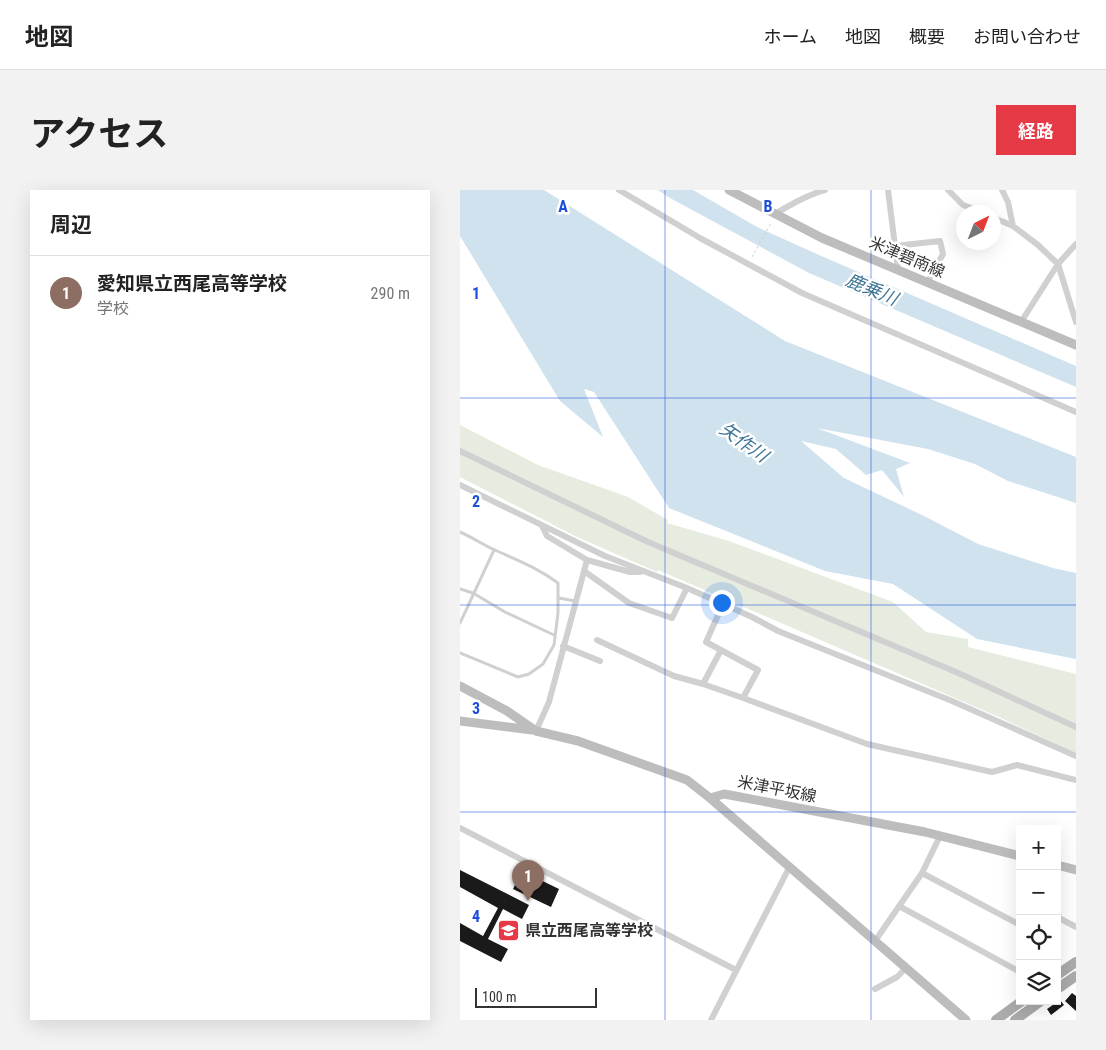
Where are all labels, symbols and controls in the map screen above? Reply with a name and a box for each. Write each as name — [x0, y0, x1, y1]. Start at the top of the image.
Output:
text: 地図 — [25, 23, 73, 51]
text: ホーム — [764, 26, 817, 47]
text: 地図 — [845, 26, 881, 47]
text: 概要 — [909, 26, 945, 47]
text: お問い合わせ — [973, 26, 1081, 47]
button: 経路 — [996, 105, 1076, 155]
text: アクセス — [30, 114, 168, 155]
text: A — [558, 197, 568, 216]
text: B — [764, 197, 773, 216]
north arrow — [956, 205, 1001, 250]
text: 周辺 — [50, 213, 92, 237]
street label: 米津碧南線 — [866, 233, 948, 281]
water label: 鹿乗川 — [843, 269, 903, 310]
text: 愛知県立西尾高等学校 — [97, 272, 287, 295]
text: 1 — [62, 284, 70, 303]
text: 290 m — [371, 284, 410, 303]
text: 1 — [472, 284, 480, 303]
text: 学校 — [97, 299, 129, 318]
water label: 矢作川 — [716, 418, 774, 467]
text: 2 — [472, 492, 480, 511]
your location — [709, 590, 735, 616]
text: 3 — [472, 699, 480, 718]
street label: 米津平坂線 — [736, 772, 818, 806]
map controls — [1016, 825, 1061, 1005]
button: + — [1016, 825, 1061, 870]
pin: 1 — [512, 860, 544, 901]
button: − — [1016, 870, 1061, 915]
text: 4 — [472, 907, 480, 926]
button: locate — [1016, 915, 1061, 960]
school or university icon: 県立西尾高等学校 — [497, 918, 521, 942]
place label: 県立西尾高等学校 — [525, 921, 653, 940]
button: layers — [1016, 960, 1061, 1005]
scale bar — [475, 985, 598, 1008]
text: 100 m — [482, 989, 517, 1005]

